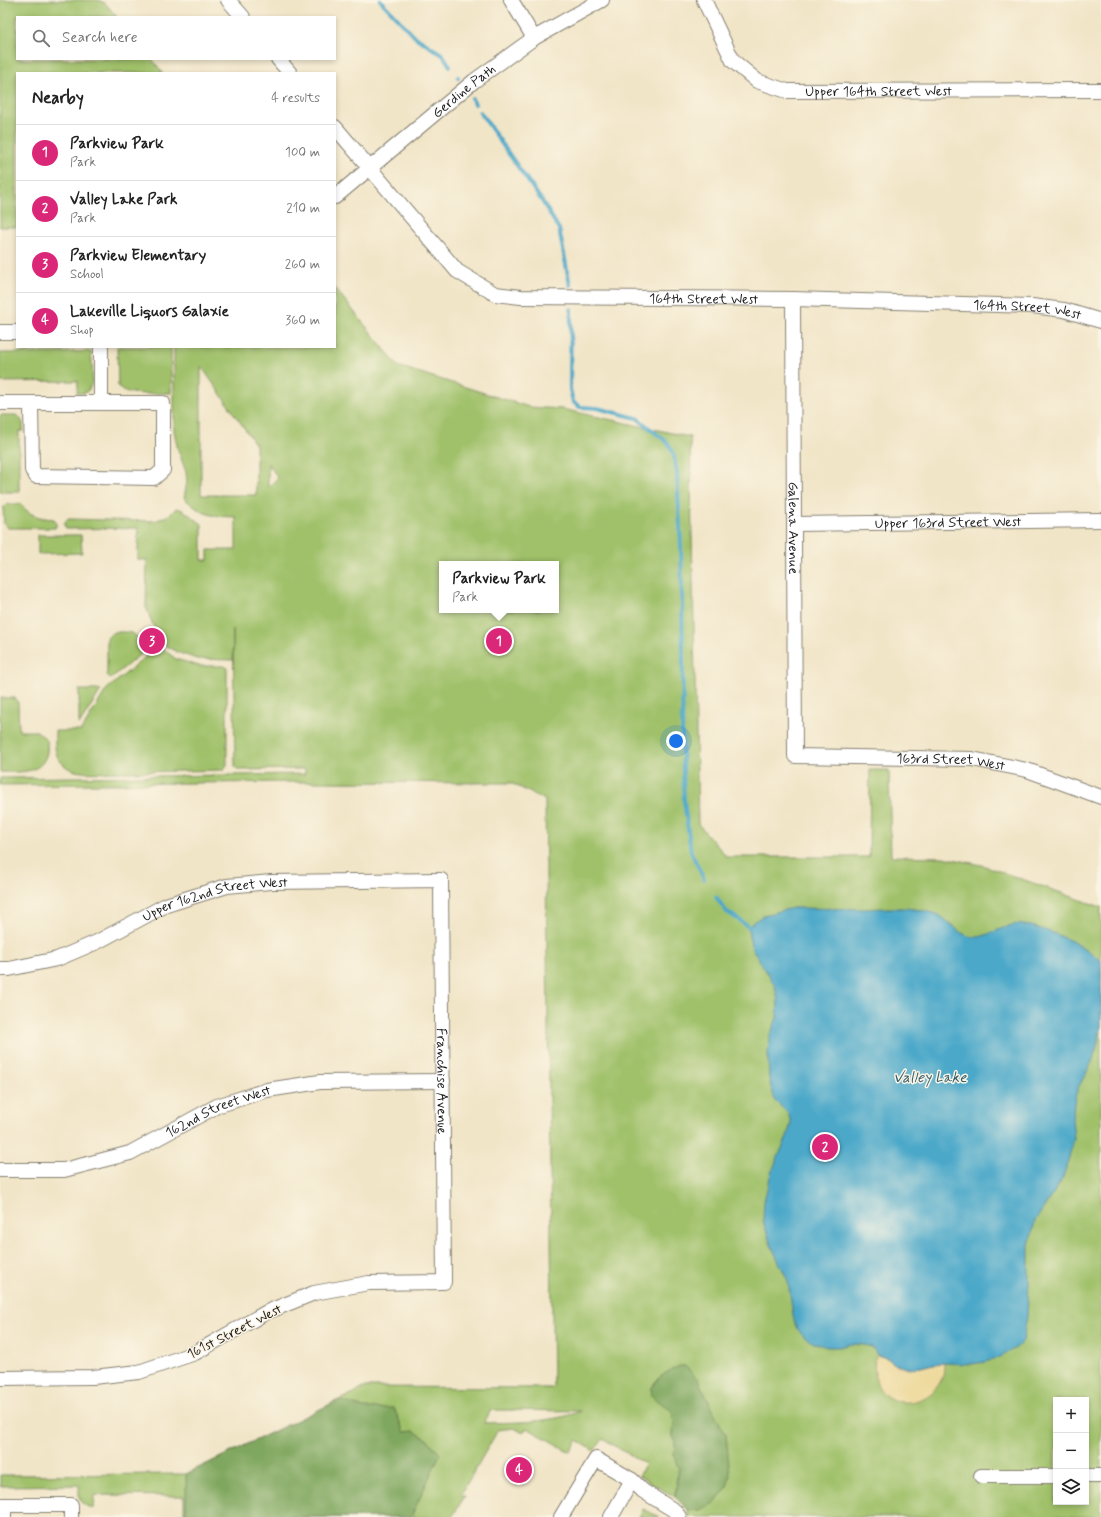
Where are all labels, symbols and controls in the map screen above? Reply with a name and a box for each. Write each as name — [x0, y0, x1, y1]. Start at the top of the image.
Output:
search box — [16, 16, 336, 60]
icon: search — [30, 27, 52, 49]
text: Search here — [62, 28, 138, 48]
street label: Gerdine Path — [429, 60, 500, 122]
street label: Upper 164th Street West — [805, 82, 952, 101]
text: Nearby — [32, 87, 84, 109]
text: 4 results — [271, 90, 320, 107]
text: Parkview Park — [70, 134, 164, 154]
text: 1 — [42, 144, 48, 161]
text: 100 m — [285, 144, 320, 161]
text: Park — [70, 154, 96, 171]
text: Valley Lake Park — [70, 190, 177, 210]
text: 2 — [42, 200, 48, 217]
text: 210 m — [286, 200, 320, 217]
text: Park — [70, 210, 96, 227]
text: Parkview Elementary — [70, 246, 206, 266]
text: 3 — [42, 256, 48, 273]
text: 260 m — [285, 256, 320, 273]
text: School — [70, 266, 104, 283]
street label: 164th Street West — [649, 290, 759, 309]
street label: 164th Street West — [973, 296, 1084, 325]
text: Lakeville Liquors Galaxie — [70, 302, 229, 322]
text: 4 — [41, 312, 49, 329]
text: 360 m — [285, 312, 320, 329]
text: Shop — [70, 322, 94, 339]
street label: Galena Avenue — [784, 482, 802, 575]
street label: Upper 163rd Street West — [874, 513, 1022, 533]
popup — [439, 561, 559, 613]
text: Parkview Park — [452, 569, 546, 589]
text: Park — [452, 589, 478, 606]
pin: 3 — [139, 626, 165, 656]
pin: 1 — [486, 626, 512, 656]
your location — [666, 731, 686, 751]
street label: 163rd Street West — [896, 750, 1007, 775]
street label: Upper 162nd Street West — [139, 874, 288, 926]
street label: Franchise Avenue — [432, 1028, 451, 1135]
water label: Valley Lake — [893, 1068, 967, 1088]
street label: 162nd Street West — [162, 1081, 273, 1142]
pin: 2 — [812, 1132, 838, 1162]
street label: 161st Street West — [184, 1300, 285, 1364]
map controls — [1053, 1397, 1089, 1505]
button: + — [1053, 1397, 1089, 1433]
button: − — [1053, 1433, 1089, 1469]
pin: 4 — [506, 1455, 532, 1485]
button: layers — [1053, 1469, 1089, 1505]

